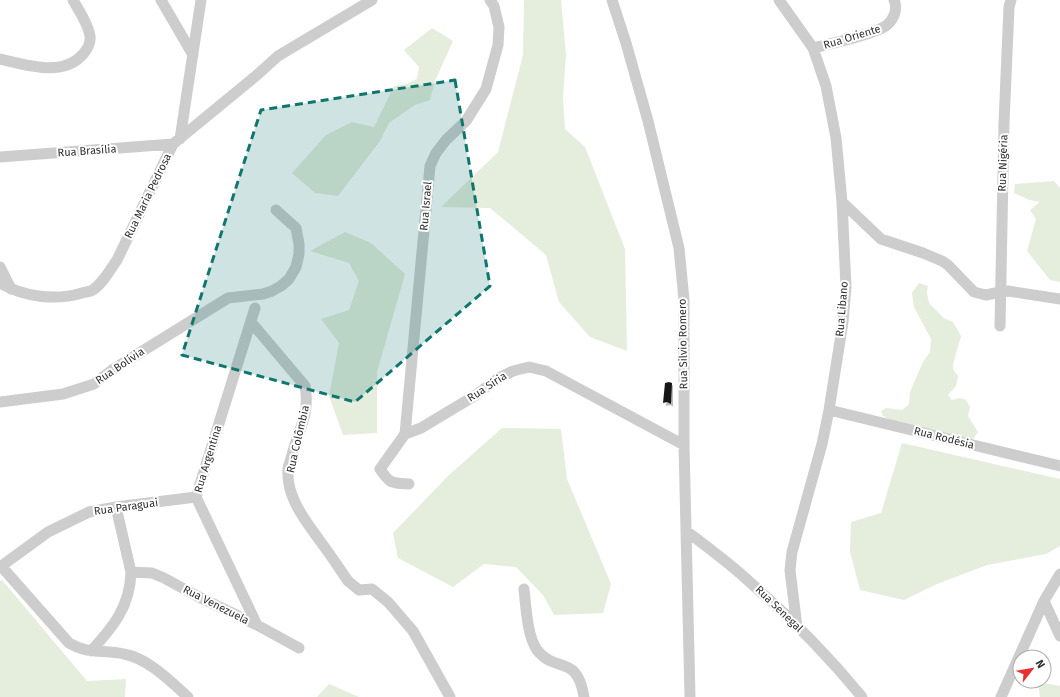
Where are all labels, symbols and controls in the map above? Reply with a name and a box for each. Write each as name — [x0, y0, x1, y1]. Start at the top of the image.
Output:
street label: Rua Oriente — [822, 22, 882, 52]
street label: Rua Nigéria — [996, 134, 1010, 192]
street label: Rua Brasília — [57, 142, 117, 160]
street label: Rua Maria Pedrosa — [122, 151, 174, 241]
street label: Rua Israel — [417, 181, 435, 231]
street label: Rua Libano — [833, 281, 851, 337]
street label: Rua Silvio Romero — [676, 299, 690, 389]
street label: Rua Bolívia — [93, 345, 147, 387]
street label: Rua Síria — [465, 369, 509, 405]
street label: Rua Colômbia — [284, 404, 312, 474]
street label: Rua Argentina — [192, 424, 224, 494]
street label: Rua Rodésia — [913, 424, 976, 452]
street label: Rua Paraguai — [93, 496, 159, 518]
street label: Rua Venezuela — [181, 583, 251, 627]
street label: Rua Senegal — [753, 583, 805, 635]
north arrow — [1012, 649, 1052, 689]
text: N — [1033, 658, 1048, 671]

